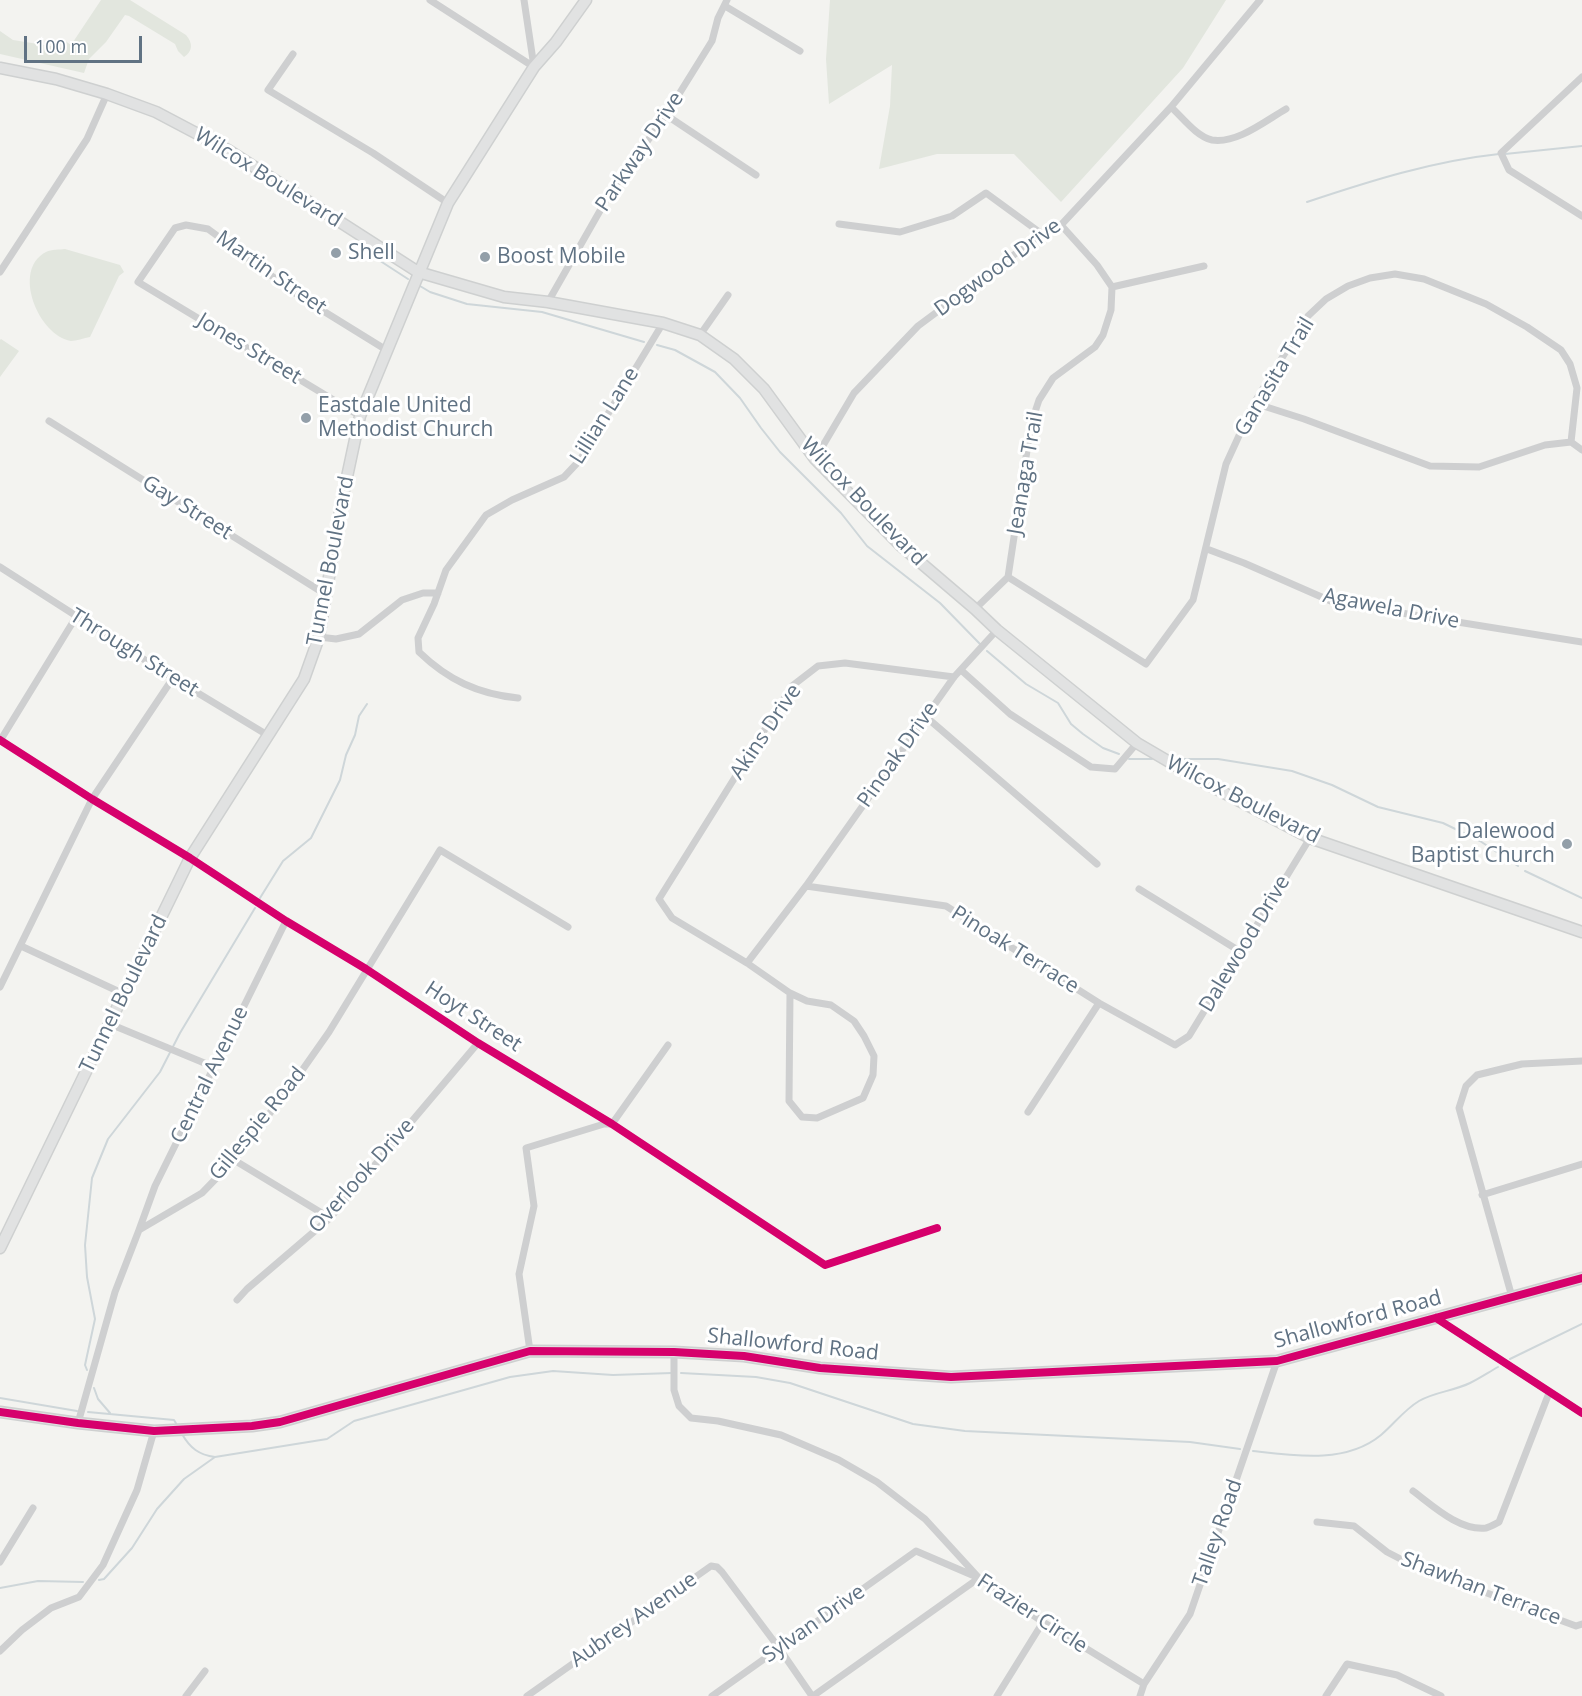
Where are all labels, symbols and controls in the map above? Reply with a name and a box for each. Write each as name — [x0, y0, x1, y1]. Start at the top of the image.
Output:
scale bar — [27, 24, 146, 62]
text: 100 m — [35, 34, 87, 58]
street label: Parkway Drive — [591, 87, 689, 217]
street label: Wilcox Boulevard — [190, 123, 346, 233]
street label: Dogwood Drive — [930, 214, 1066, 322]
street label: Martin Street — [211, 226, 331, 320]
place label: Shell — [348, 240, 395, 266]
place label: Boost Mobile — [497, 244, 626, 270]
marker: Shell — [329, 246, 343, 260]
marker: Boost Mobile — [478, 250, 492, 264]
street label: Jones Street — [192, 308, 306, 390]
street label: Ganasita Trail — [1230, 313, 1320, 441]
street label: Lillian Lane — [565, 363, 645, 469]
place label: Eastdale United Methodist Church — [318, 393, 493, 443]
street label: Jeanaga Trail — [1003, 409, 1049, 537]
marker: Eastdale United Methodist Church — [299, 411, 313, 425]
street label: Wilcox Boulevard — [795, 433, 931, 571]
street label: Gay Street — [137, 470, 237, 546]
street label: Tunnel Boulevard — [302, 474, 360, 648]
street label: Agawela Drive — [1321, 583, 1461, 635]
street label: Through Street — [65, 603, 203, 703]
street label: Akins Drive — [725, 680, 807, 784]
street label: Pinoak Drive — [852, 697, 944, 813]
street label: Wilcox Boulevard — [1162, 750, 1324, 850]
place label: Dalewood Baptist Church — [1411, 819, 1555, 869]
marker: Dalewood Baptist Church — [1560, 837, 1574, 851]
street label: Dalewood Drive — [1194, 871, 1296, 1017]
street label: Pinoak Terrace — [947, 901, 1083, 999]
street label: Tunnel Boulevard — [75, 911, 173, 1077]
street label: Hoyt Street — [420, 976, 526, 1058]
street label: Central Avenue — [166, 1002, 254, 1148]
street label: Gillespie Road — [205, 1062, 311, 1186]
street label: Overlook Drive — [304, 1113, 420, 1239]
street label: Shallowford Road — [1272, 1286, 1444, 1354]
street label: Shallowford Road — [706, 1323, 880, 1367]
street label: Talley Road — [1188, 1476, 1248, 1590]
street label: Shawhan Terrace — [1397, 1547, 1565, 1631]
street label: Aubrey Avenue — [566, 1567, 702, 1673]
street label: Frazier Circle — [972, 1569, 1092, 1659]
street label: Sylvan Drive — [758, 1579, 870, 1669]

